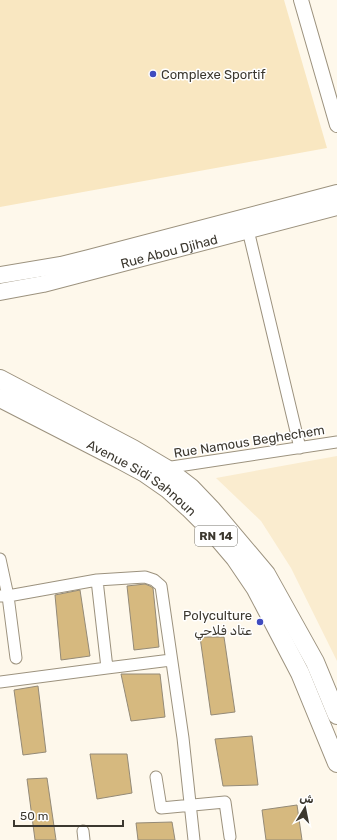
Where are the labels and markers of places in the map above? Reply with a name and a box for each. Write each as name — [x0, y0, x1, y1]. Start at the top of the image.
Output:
place label: Complexe Sportif — [161, 67, 265, 82]
marker: Complexe Sportif — [148, 69, 158, 79]
place label: Polyculture عتاد فلاحي — [183, 608, 252, 640]
marker: Polyculture عتاد فلاحي — [255, 617, 265, 627]

